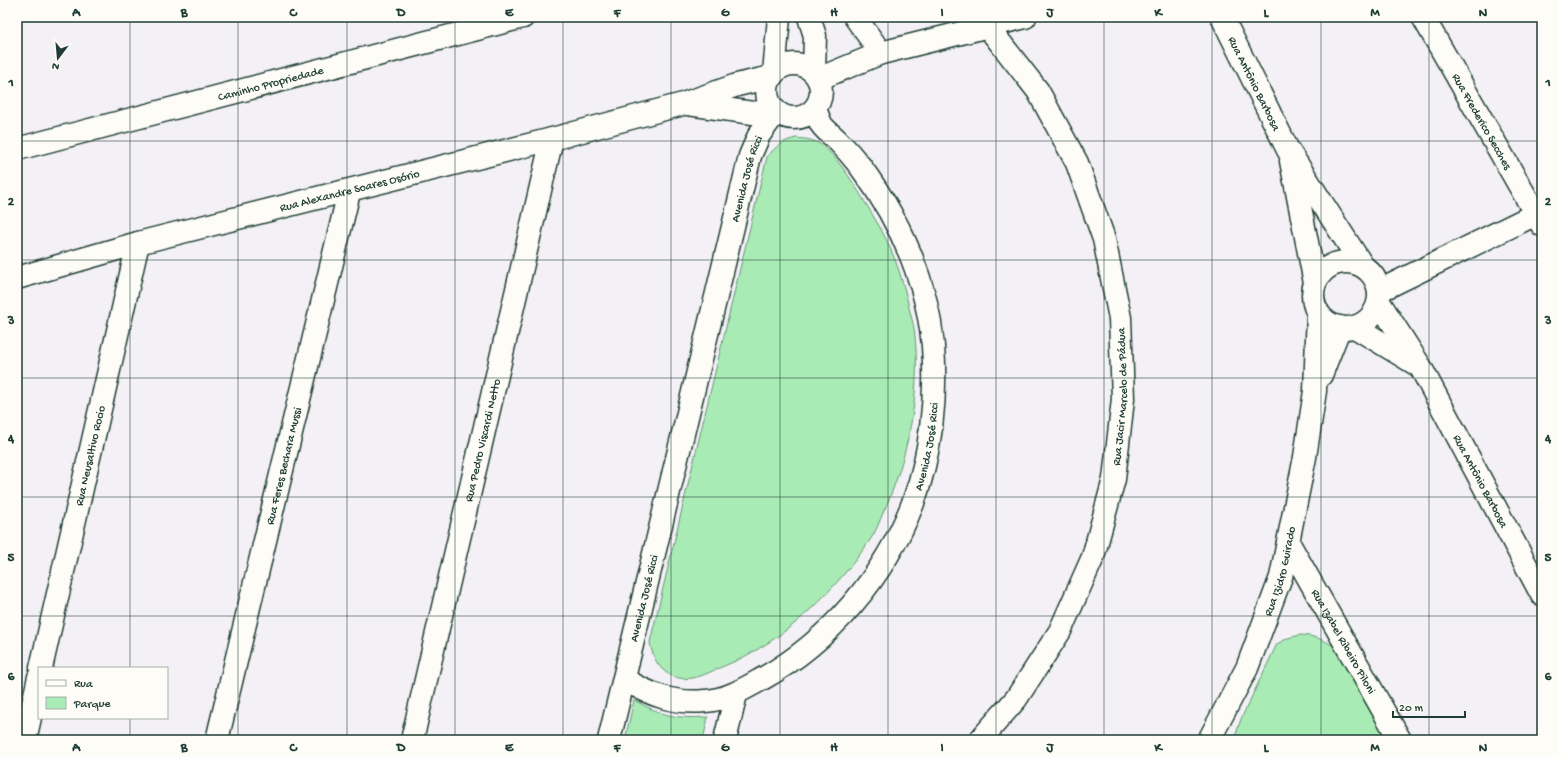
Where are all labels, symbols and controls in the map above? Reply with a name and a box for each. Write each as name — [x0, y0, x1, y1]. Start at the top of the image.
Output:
text: A — [71, 6, 81, 21]
text: B — [180, 6, 189, 21]
text: C — [288, 6, 298, 21]
text: D — [396, 6, 406, 21]
text: E — [505, 6, 514, 21]
text: F — [613, 6, 622, 21]
text: G — [721, 6, 730, 21]
text: H — [830, 6, 838, 21]
text: I — [940, 6, 944, 21]
text: J — [1046, 6, 1055, 21]
text: K — [1153, 6, 1163, 21]
text: L — [1264, 6, 1270, 21]
text: M — [1370, 6, 1380, 21]
text: N — [1479, 6, 1488, 21]
street label: Rua Antônio Barbosa — [1224, 35, 1283, 134]
north arrow — [38, 38, 78, 78]
text: N — [51, 59, 61, 72]
street label: Caminho Propriedade — [217, 64, 326, 105]
street label: Rua Frederico Secches — [1448, 72, 1514, 173]
text: 1 — [7, 76, 14, 91]
text: 1 — [1544, 76, 1551, 91]
street label: Avenida José Ricci — [729, 134, 767, 224]
street label: Rua Alexandre Soares Osório — [279, 168, 421, 216]
text: 2 — [8, 195, 15, 210]
text: 2 — [1545, 195, 1552, 210]
text: 3 — [7, 314, 15, 329]
text: 3 — [1544, 314, 1552, 329]
street label: Rua Jacir Marcelo de Pádua — [1111, 327, 1132, 467]
street label: Rua Pedro Viscardi Netto — [463, 378, 505, 503]
street label: Avenida José Ricci — [913, 402, 942, 493]
street label: Rua Neusaltivo Rocio — [73, 405, 110, 507]
street label: Rua Feres Bechara Mussi — [264, 406, 306, 526]
text: 4 — [7, 432, 15, 447]
text: 4 — [1544, 432, 1552, 447]
street label: Rua Antônio Barbosa — [1449, 433, 1510, 531]
street label: Rua Izidro Guirado — [1262, 525, 1300, 618]
text: 5 — [8, 551, 15, 566]
text: 5 — [1545, 551, 1552, 566]
street label: Avenida José Ricci — [628, 553, 663, 644]
street label: Rua Izabel Ribeiro Piloni — [1307, 587, 1378, 697]
legend — [38, 667, 168, 719]
text: 6 — [8, 670, 15, 685]
text: 6 — [1545, 670, 1552, 685]
text: Rua — [74, 678, 93, 692]
scale bar — [1393, 693, 1465, 719]
text: Parque — [73, 698, 111, 712]
text: 20 m — [1399, 702, 1424, 716]
text: A — [71, 741, 81, 756]
text: B — [180, 741, 189, 756]
text: C — [288, 741, 298, 756]
text: D — [396, 741, 406, 756]
text: E — [505, 741, 514, 756]
text: F — [613, 741, 622, 756]
text: G — [721, 741, 730, 756]
text: H — [830, 741, 838, 756]
text: I — [940, 741, 944, 756]
text: J — [1046, 741, 1055, 756]
text: K — [1153, 741, 1163, 756]
text: L — [1264, 741, 1270, 756]
text: M — [1370, 741, 1380, 756]
text: N — [1479, 741, 1488, 756]

